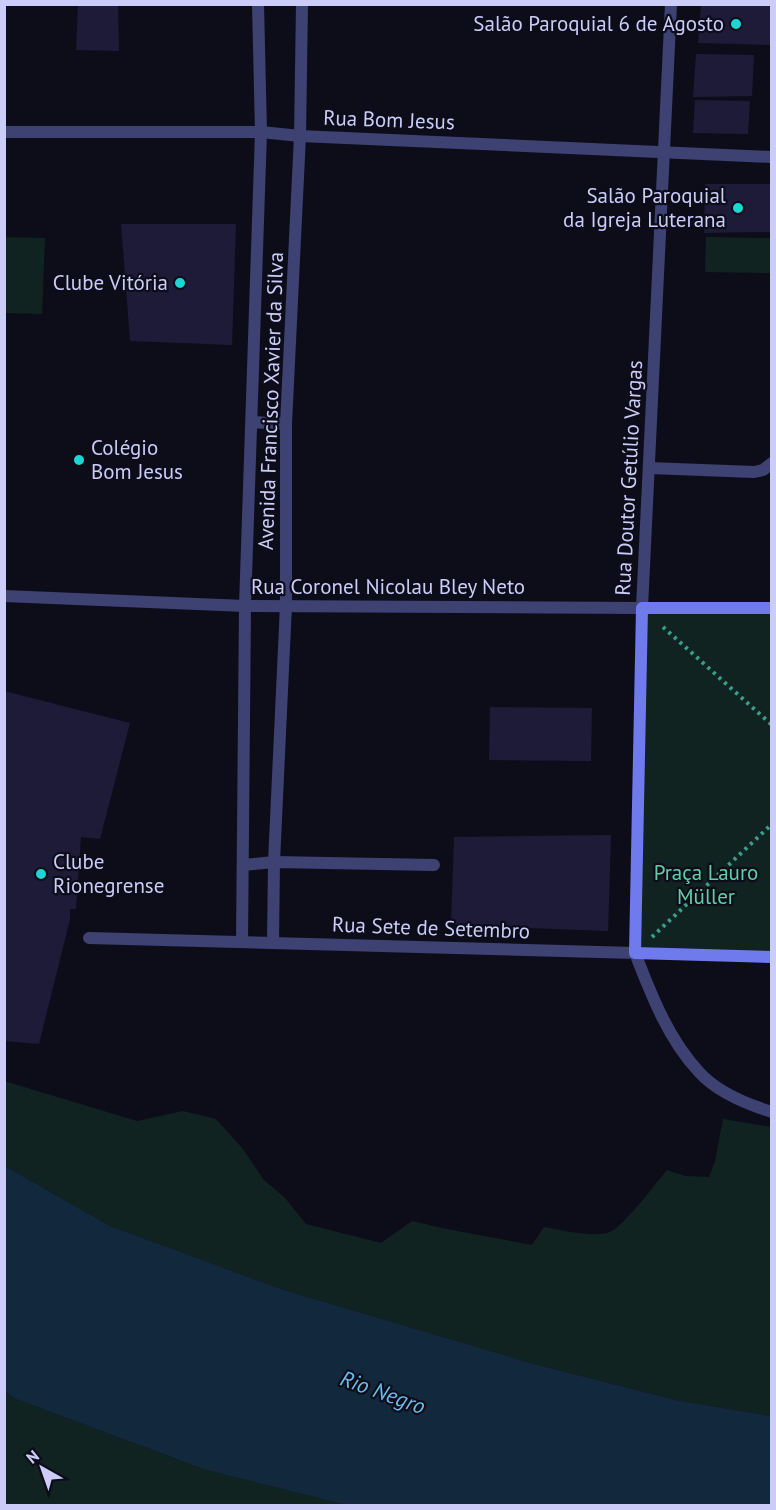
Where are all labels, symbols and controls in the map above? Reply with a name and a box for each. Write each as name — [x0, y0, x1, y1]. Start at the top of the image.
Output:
place label: Salão Paroquial 6 de Agosto — [473, 10, 724, 37]
marker: Salão Paroquial 6 de Agosto — [729, 17, 743, 31]
street label: Rua Bom Jesus — [323, 104, 455, 135]
place label: Salão Paroquial da Igreja Luterana — [563, 182, 726, 233]
marker: Salão Paroquial da Igreja Luterana — [731, 201, 745, 215]
street label: Avenida Francisco Xavier da Silva — [252, 251, 289, 551]
place label: Clube Vitória — [53, 269, 168, 296]
marker: Clube Vitória — [173, 276, 187, 290]
street label: Rua Doutor Getúlio Vargas — [609, 360, 648, 596]
place label: Colégio Bom Jesus — [91, 434, 183, 485]
marker: Colégio Bom Jesus — [72, 453, 86, 467]
street label: Rua Coronel Nicolau Bley Neto — [251, 573, 525, 600]
place label: Clube Rionegrense — [53, 848, 164, 899]
park label: Praça Lauro Müller — [654, 859, 758, 910]
marker: Clube Rionegrense — [34, 867, 48, 881]
street label: Rua Sete de Setembro — [331, 911, 531, 944]
water label: Rio Negro — [337, 1364, 429, 1420]
north arrow — [12, 1438, 72, 1498]
text: N — [22, 1445, 43, 1468]

